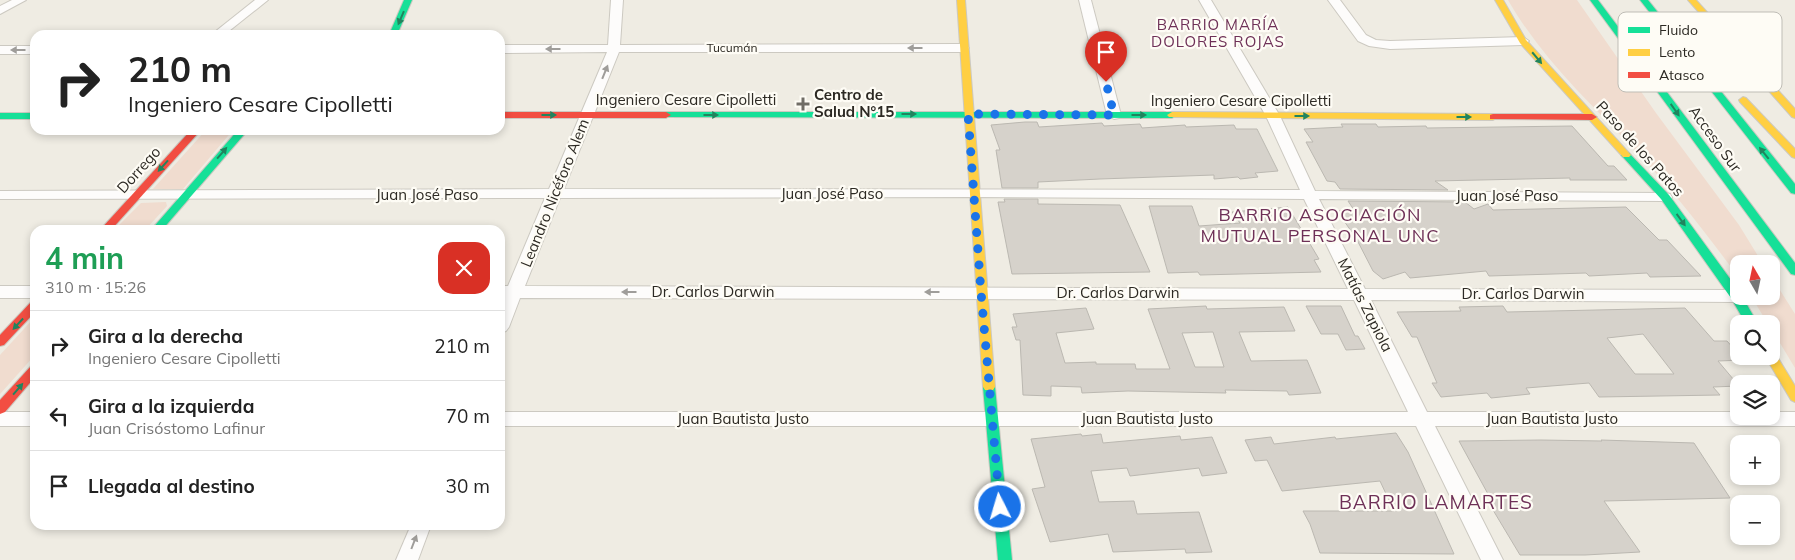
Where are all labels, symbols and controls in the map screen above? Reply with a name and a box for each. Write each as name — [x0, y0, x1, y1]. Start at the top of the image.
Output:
one-way arrow — [396, 10, 404, 25]
legend — [1618, 12, 1782, 92]
district label: BARRIO MARÍA DOLORES ROJAS — [1151, 15, 1285, 51]
text: Fluido — [1659, 21, 1698, 39]
pin — [1085, 31, 1127, 82]
icon: arrive — [1092, 38, 1120, 66]
street label: Tucumán — [707, 40, 757, 55]
text: Lento — [1659, 43, 1695, 61]
one-way arrow — [906, 44, 922, 52]
one-way arrow — [545, 45, 561, 53]
one-way arrow — [9, 46, 25, 54]
text: 210 m — [128, 47, 232, 91]
icon: right — [45, 50, 110, 115]
one-way arrow — [1531, 52, 1542, 64]
one-way arrow — [601, 64, 609, 79]
text: Atasco — [1659, 66, 1704, 84]
place label: Centro de Salud N°15 — [814, 85, 894, 121]
text: Ingeniero Cesare Cipolletti — [128, 90, 393, 118]
street label: Ingeniero Cesare Cipolletti — [596, 90, 776, 109]
street label: Ingeniero Cesare Cipolletti — [1151, 91, 1331, 110]
marker: Centro de Salud N°15 — [796, 97, 810, 111]
street label: Paso de los Patos — [1592, 97, 1688, 201]
street label: Acceso Sur — [1685, 102, 1746, 176]
one-way arrow — [1670, 103, 1680, 117]
one-way arrow — [901, 110, 917, 118]
one-way arrow — [541, 111, 557, 119]
one-way arrow — [703, 111, 719, 119]
one-way arrow — [1131, 111, 1147, 119]
one-way arrow — [1294, 112, 1310, 120]
one-way arrow — [1456, 113, 1472, 121]
street label: Leandro Nicéforo Alem — [516, 116, 593, 270]
street label: Dorrego — [113, 142, 165, 197]
one-way arrow — [1759, 147, 1770, 160]
one-way arrow — [216, 148, 228, 160]
one-way arrow — [157, 160, 169, 172]
street label: Juan José Paso — [781, 184, 883, 203]
street label: Juan José Paso — [376, 185, 478, 204]
street label: Juan José Paso — [1456, 186, 1558, 205]
district label: BARRIO ASOCIACIÓN MUTUAL PERSONAL UNC — [1200, 203, 1440, 247]
one-way arrow — [1676, 213, 1686, 226]
text: 4 min — [45, 239, 124, 277]
button: close — [438, 242, 490, 294]
street label: Matías Zapiola — [1334, 255, 1397, 355]
north arrow — [1730, 255, 1780, 305]
map controls — [1730, 255, 1780, 545]
text: 310 m · 15:26 — [45, 277, 146, 297]
street label: Dr. Carlos Darwin — [651, 282, 775, 301]
street label: Dr. Carlos Darwin — [1056, 283, 1180, 302]
street label: Dr. Carlos Darwin — [1461, 284, 1585, 303]
one-way arrow — [621, 288, 637, 296]
one-way arrow — [924, 288, 940, 296]
button: search — [1730, 315, 1780, 365]
one-way arrow — [12, 317, 23, 330]
text: Gira a la derecha — [88, 324, 243, 348]
icon: right — [45, 332, 73, 360]
text: 210 m — [434, 334, 490, 358]
text: Ingeniero Cesare Cipolletti — [88, 348, 281, 368]
button: layers — [1730, 375, 1780, 425]
one-way arrow — [12, 383, 23, 396]
text: Gira a la izquierda — [88, 394, 254, 418]
icon: left — [45, 402, 73, 430]
text: 70 m — [446, 404, 490, 428]
street label: Juan Bautista Justo — [677, 409, 809, 428]
street label: Juan Bautista Justo — [1081, 409, 1213, 428]
street label: Juan Bautista Justo — [1486, 409, 1618, 428]
text: Juan Crisóstomo Lafinur — [88, 418, 265, 438]
button: + — [1730, 435, 1780, 485]
icon: arrive — [45, 472, 73, 500]
text: Llegada al destino — [88, 474, 255, 498]
text: 30 m — [446, 474, 490, 498]
position arrow — [973, 480, 1025, 532]
district label: BARRIO LAMARTES — [1339, 490, 1533, 514]
button: − — [1730, 495, 1780, 545]
one-way arrow — [411, 535, 418, 550]

